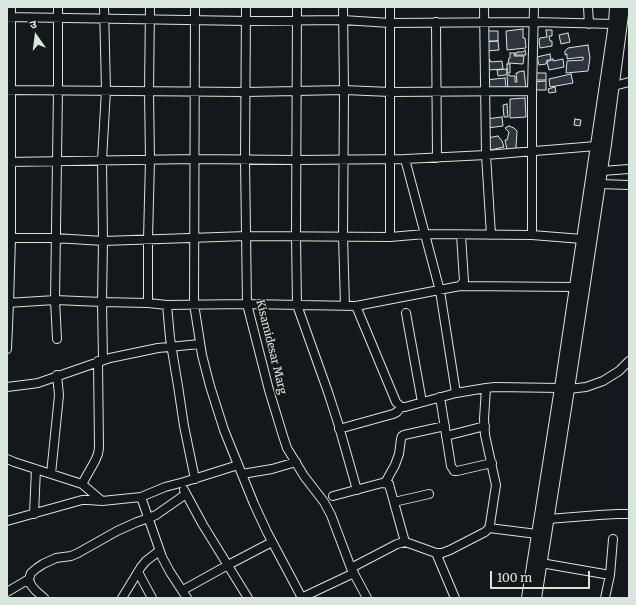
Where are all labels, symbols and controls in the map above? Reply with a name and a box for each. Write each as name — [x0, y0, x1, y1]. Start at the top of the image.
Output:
north arrow — [16, 16, 56, 56]
text: उ — [28, 17, 38, 32]
street label: Kisamidesar Marg — [253, 298, 289, 396]
scale bar — [492, 563, 592, 589]
text: 100 m — [497, 570, 532, 585]

